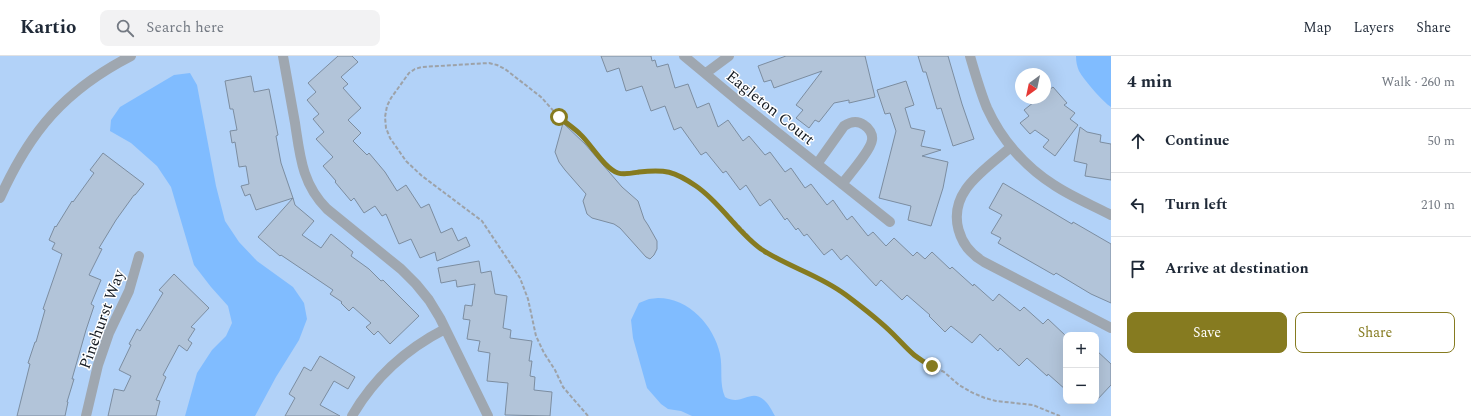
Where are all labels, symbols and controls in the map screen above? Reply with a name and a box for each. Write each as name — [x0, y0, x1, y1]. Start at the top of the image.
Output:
search box — [100, 10, 380, 46]
text: Kartio — [20, 13, 76, 42]
text: Search here — [146, 16, 224, 39]
icon: search — [114, 17, 136, 39]
text: Map — [1303, 17, 1332, 38]
text: Layers — [1354, 17, 1394, 38]
text: Share — [1416, 17, 1451, 38]
street label: Eagleton Court — [721, 64, 820, 151]
north arrow — [1015, 68, 1051, 104]
text: 4 min — [1127, 69, 1172, 95]
text: Walk · 260 m — [1381, 72, 1455, 92]
route start — [550, 108, 568, 126]
text: Continue — [1165, 129, 1230, 152]
icon: ahead — [1127, 130, 1149, 152]
text: 50 m — [1428, 131, 1455, 151]
text: Turn left — [1165, 193, 1227, 216]
icon: left — [1127, 194, 1149, 216]
text: 210 m — [1421, 195, 1455, 215]
text: Arrive at destination — [1165, 257, 1309, 280]
icon: arrive — [1127, 258, 1149, 280]
street label: Pinehurst Way — [73, 265, 131, 372]
button: Save — [1127, 312, 1287, 353]
button: Share — [1295, 312, 1455, 353]
map controls — [1063, 332, 1099, 404]
button: + — [1063, 332, 1099, 368]
route end — [923, 357, 941, 375]
button: − — [1063, 368, 1099, 404]

